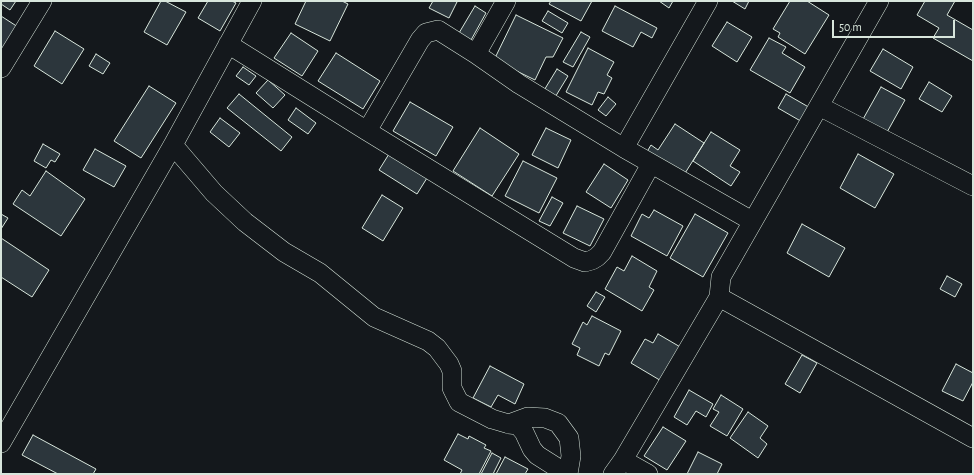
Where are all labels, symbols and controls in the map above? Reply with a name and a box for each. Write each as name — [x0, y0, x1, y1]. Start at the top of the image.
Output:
scale bar — [834, 12, 957, 38]
text: 50 m — [839, 21, 862, 33]

